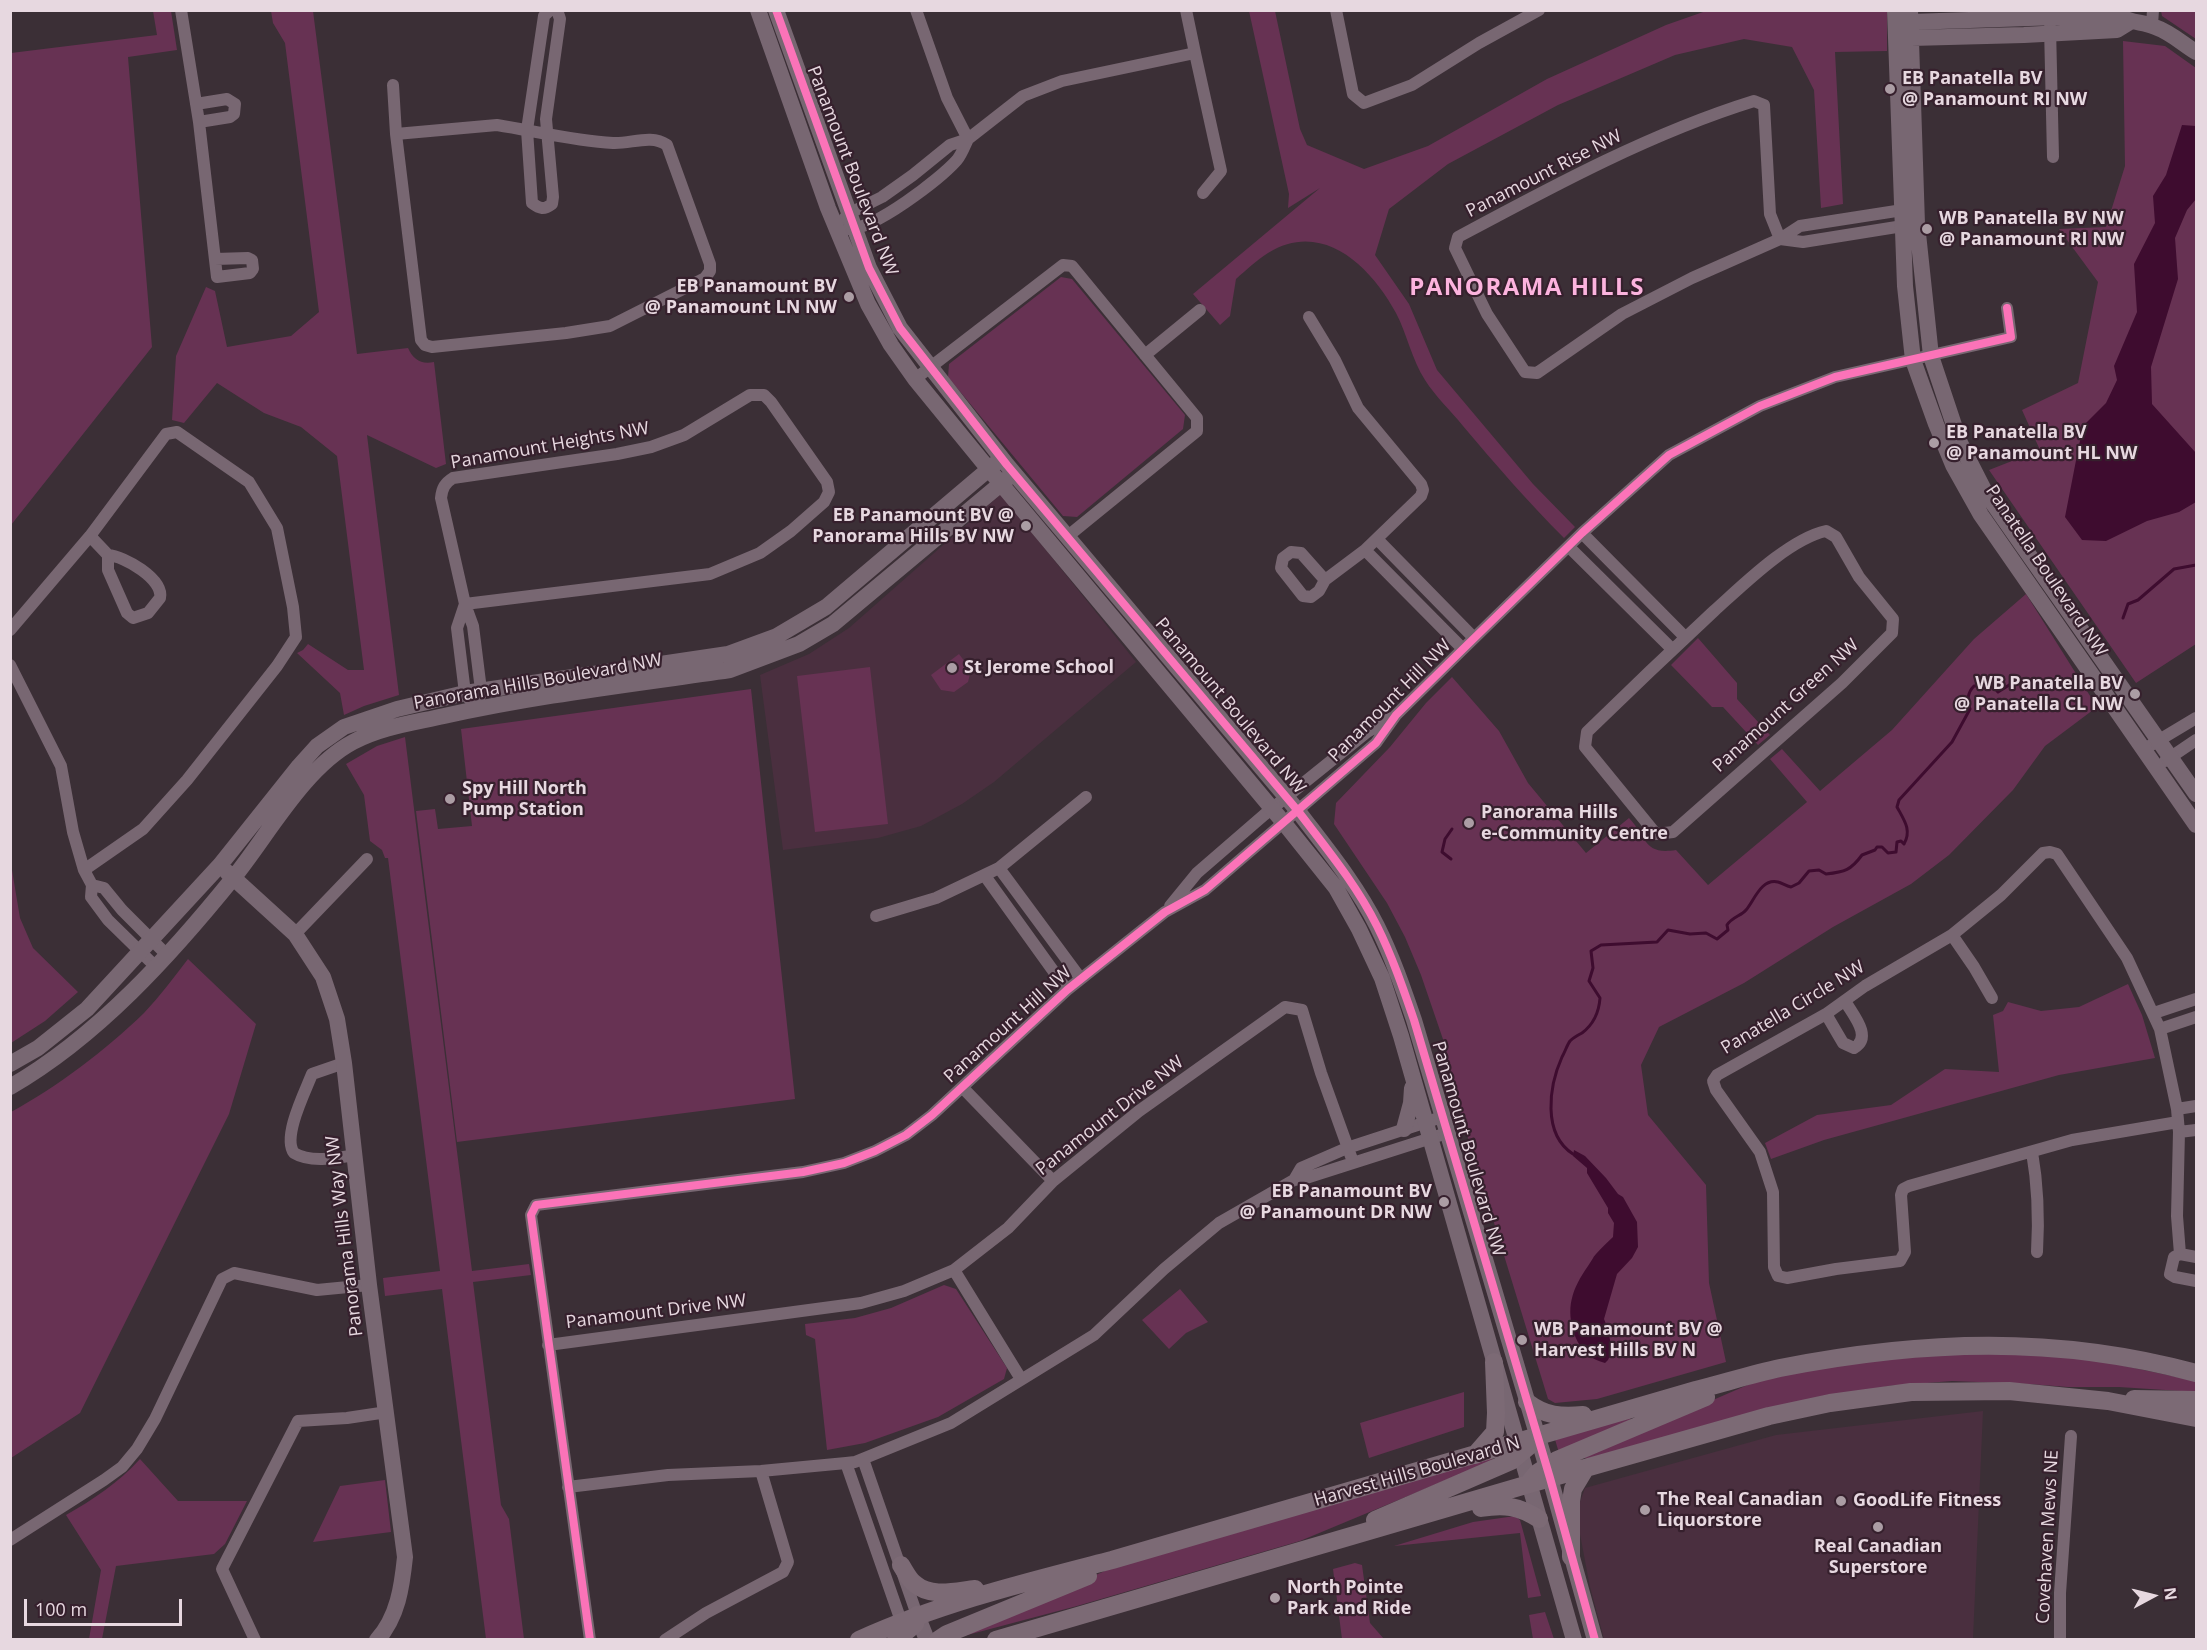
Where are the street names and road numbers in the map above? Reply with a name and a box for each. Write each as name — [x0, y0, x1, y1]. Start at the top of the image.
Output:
street label: Panamount Boulevard NW — [802, 63, 902, 279]
street label: Panamount Rise NW — [1463, 125, 1625, 223]
street label: Panamount Heights NW — [449, 418, 651, 474]
street label: Panatella Boulevard NW — [1980, 481, 2112, 661]
street label: Panamount Boulevard NW — [1150, 614, 1310, 798]
street label: Panamount Hill NW — [1324, 635, 1456, 767]
street label: Panamount Green NW — [1709, 635, 1863, 777]
street label: Panorama Hills Boulevard NW — [412, 649, 664, 715]
street label: Panatella Circle NW — [1717, 957, 1869, 1059]
street label: Panamount Hill NW — [940, 962, 1076, 1088]
street label: Panamount Boulevard NW — [1427, 1039, 1509, 1259]
street label: Panamount Drive NW — [1032, 1052, 1188, 1180]
street label: Panorama Hills Way NW — [322, 1134, 368, 1338]
street label: Panamount Drive NW — [565, 1290, 747, 1334]
street label: Harvest Hills Boulevard N — [1312, 1432, 1522, 1512]
street label: Covehaven Mews NE — [2033, 1449, 2063, 1625]

